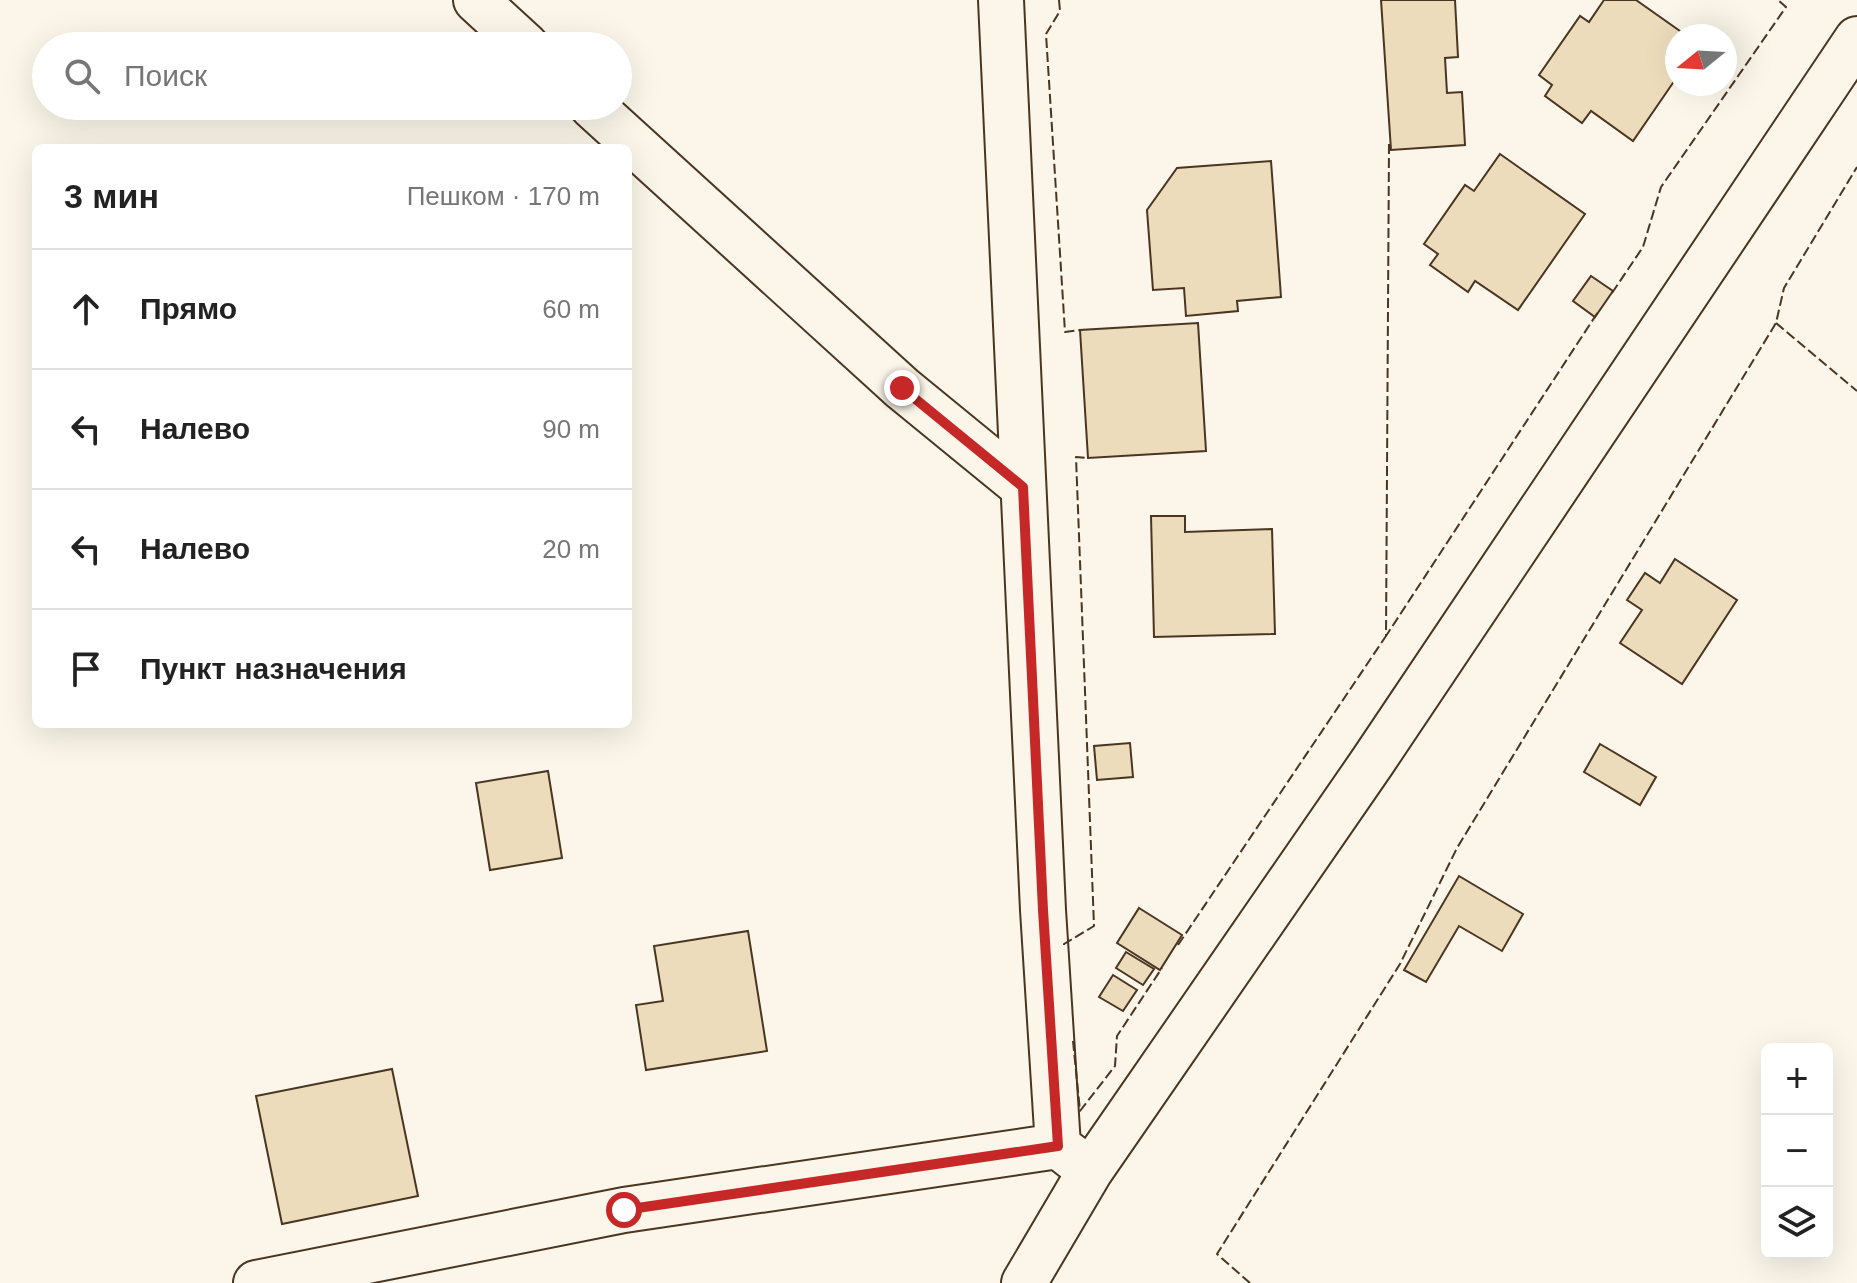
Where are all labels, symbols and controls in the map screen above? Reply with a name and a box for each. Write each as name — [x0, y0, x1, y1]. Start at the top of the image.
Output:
north arrow — [1665, 24, 1737, 96]
search box — [32, 32, 632, 120]
icon: search — [60, 54, 104, 98]
text: Поиск — [124, 59, 207, 92]
text: 3 мин — [64, 177, 159, 215]
text: Пешком · 170 m — [407, 181, 600, 211]
icon: ahead — [64, 287, 108, 331]
text: Прямо — [140, 292, 237, 325]
text: 60 m — [542, 294, 600, 324]
route end — [884, 370, 920, 406]
icon: left — [64, 407, 108, 451]
text: Налево — [140, 412, 250, 445]
text: 90 m — [542, 414, 600, 444]
icon: left — [64, 527, 108, 571]
text: Налево — [140, 532, 250, 565]
text: 20 m — [542, 534, 600, 564]
icon: arrive — [64, 647, 108, 691]
text: Пункт назначения — [140, 652, 407, 685]
map controls — [1761, 1043, 1833, 1259]
button: + — [1761, 1043, 1833, 1115]
button: − — [1761, 1115, 1833, 1187]
button: layers — [1761, 1187, 1833, 1259]
route start — [606, 1192, 642, 1228]

